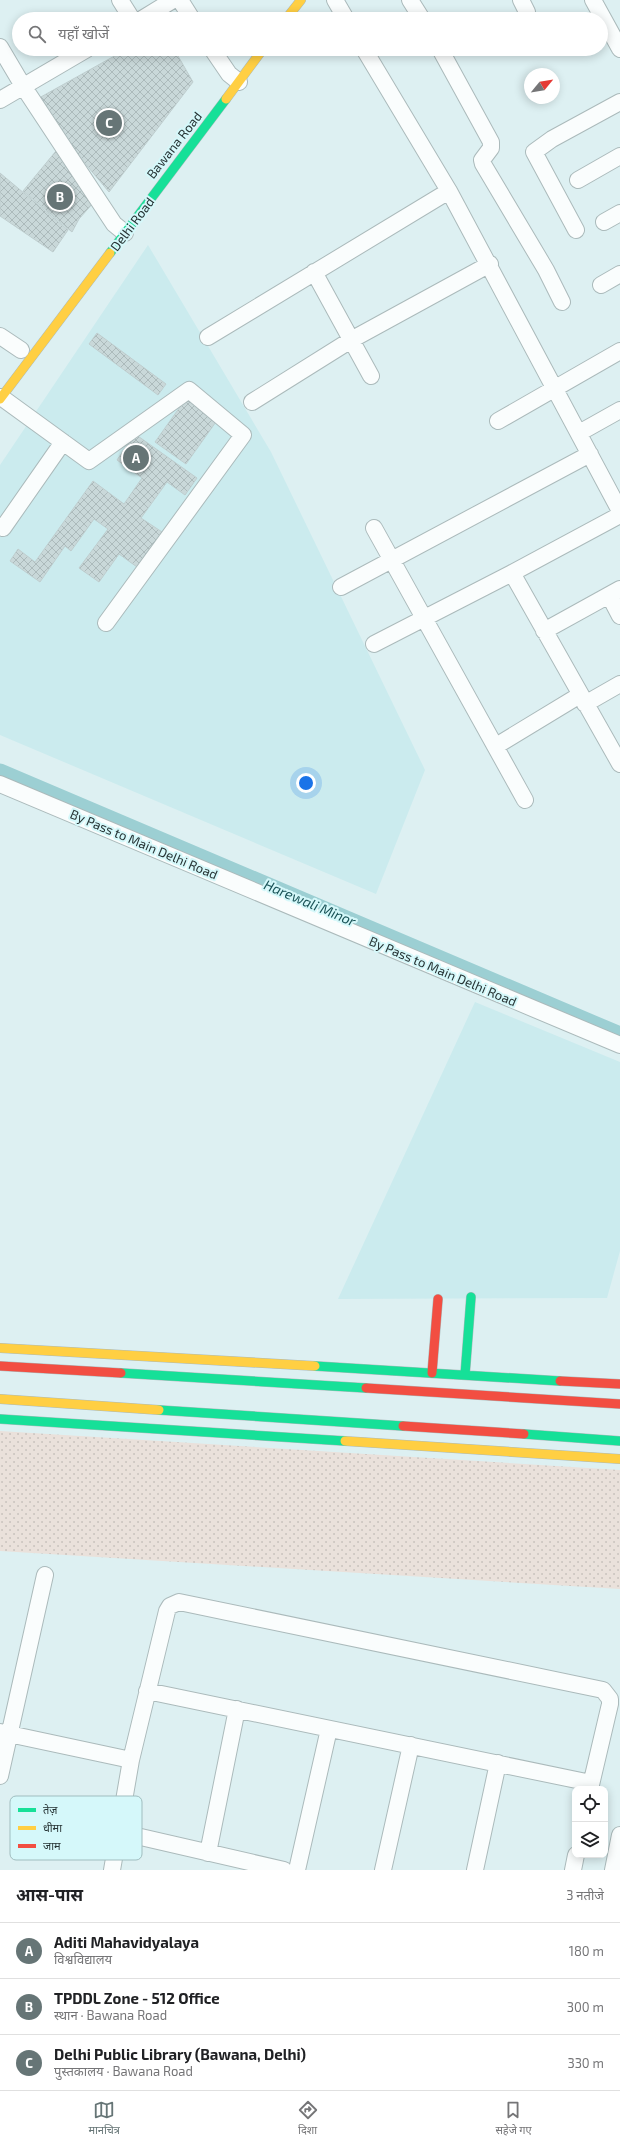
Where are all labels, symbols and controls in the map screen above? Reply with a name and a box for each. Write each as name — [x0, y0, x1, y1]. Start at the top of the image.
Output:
search box — [12, 12, 608, 56]
icon: search — [26, 23, 48, 45]
text: यहाँ खोजें — [58, 24, 109, 42]
north arrow — [524, 68, 560, 104]
pin: C — [96, 108, 122, 138]
street label: Bawana Road — [143, 108, 205, 182]
pin: B — [47, 182, 73, 212]
street label: Delhi Road — [107, 194, 157, 254]
pin: A — [123, 443, 149, 473]
your location — [296, 773, 316, 793]
street label: By Pass to Main Delhi Road — [68, 806, 220, 882]
water label: Harewali Minor — [262, 876, 359, 930]
street label: By Pass to Main Delhi Road — [367, 933, 519, 1009]
map controls — [572, 1786, 608, 1858]
button: locate — [572, 1786, 608, 1822]
legend — [10, 1796, 142, 1860]
text: तेज़ — [43, 1803, 58, 1816]
text: धीमा — [43, 1821, 62, 1834]
button: layers — [572, 1822, 608, 1858]
text: जाम — [43, 1839, 61, 1852]
text: आस-पास — [16, 1884, 83, 1904]
text: 3 नतीजे — [566, 1887, 604, 1903]
text: Aditi Mahavidyalaya — [54, 1933, 199, 1951]
text: A — [25, 1943, 33, 1959]
text: 180 m — [569, 1943, 604, 1959]
text: विश्वविद्यालय — [54, 1951, 112, 1967]
text: TPDDL Zone - 512 Office — [54, 1989, 220, 2007]
text: B — [25, 1999, 33, 2015]
text: 300 m — [567, 1999, 604, 2015]
text: स्थान · Bawana Road — [54, 2007, 167, 2023]
text: Delhi Public Library (Bawana, Delhi) — [54, 2045, 306, 2063]
text: C — [25, 2055, 33, 2071]
text: 330 m — [567, 2055, 604, 2071]
text: पुस्तकालय · Bawana Road — [54, 2063, 193, 2079]
tab: मानचित्र — [88, 2099, 120, 2138]
tab: दिशा — [297, 2099, 319, 2138]
tab: सहेजे गए — [495, 2099, 532, 2138]

